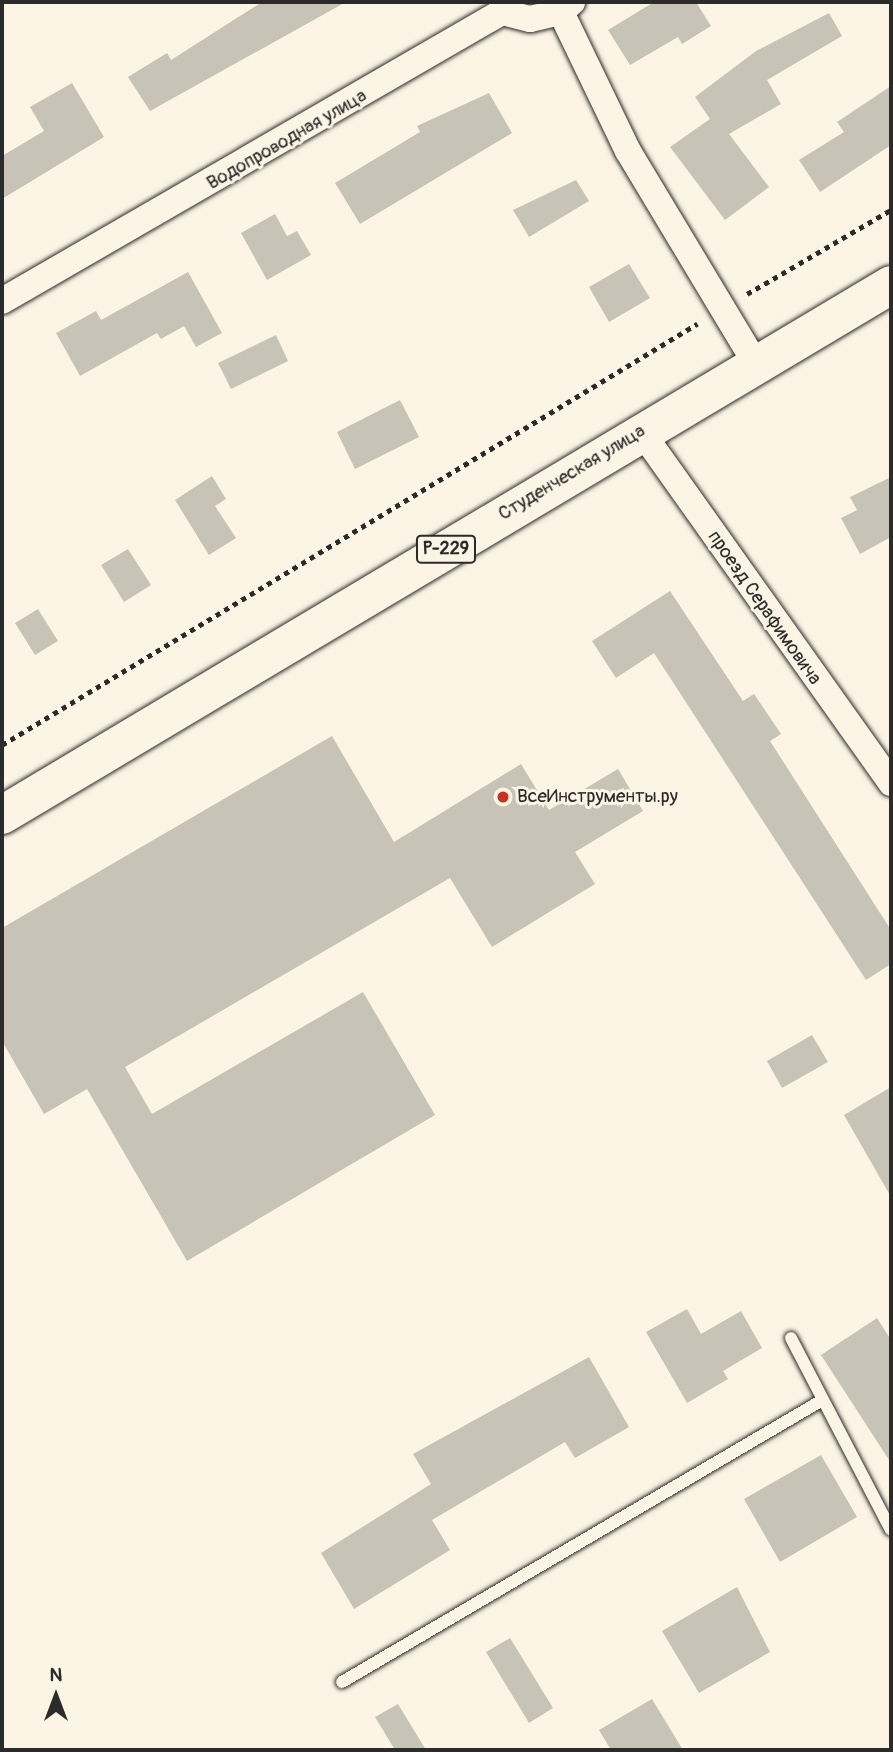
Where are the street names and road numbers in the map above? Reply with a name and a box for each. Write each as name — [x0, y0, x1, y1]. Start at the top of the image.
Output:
street label: Водопроводная улица — [203, 85, 371, 195]
street label: Студенческая улица — [494, 420, 650, 526]
street label: проезд Серафимовича — [702, 527, 826, 689]
road number: Р-229 — [414, 534, 478, 564]

